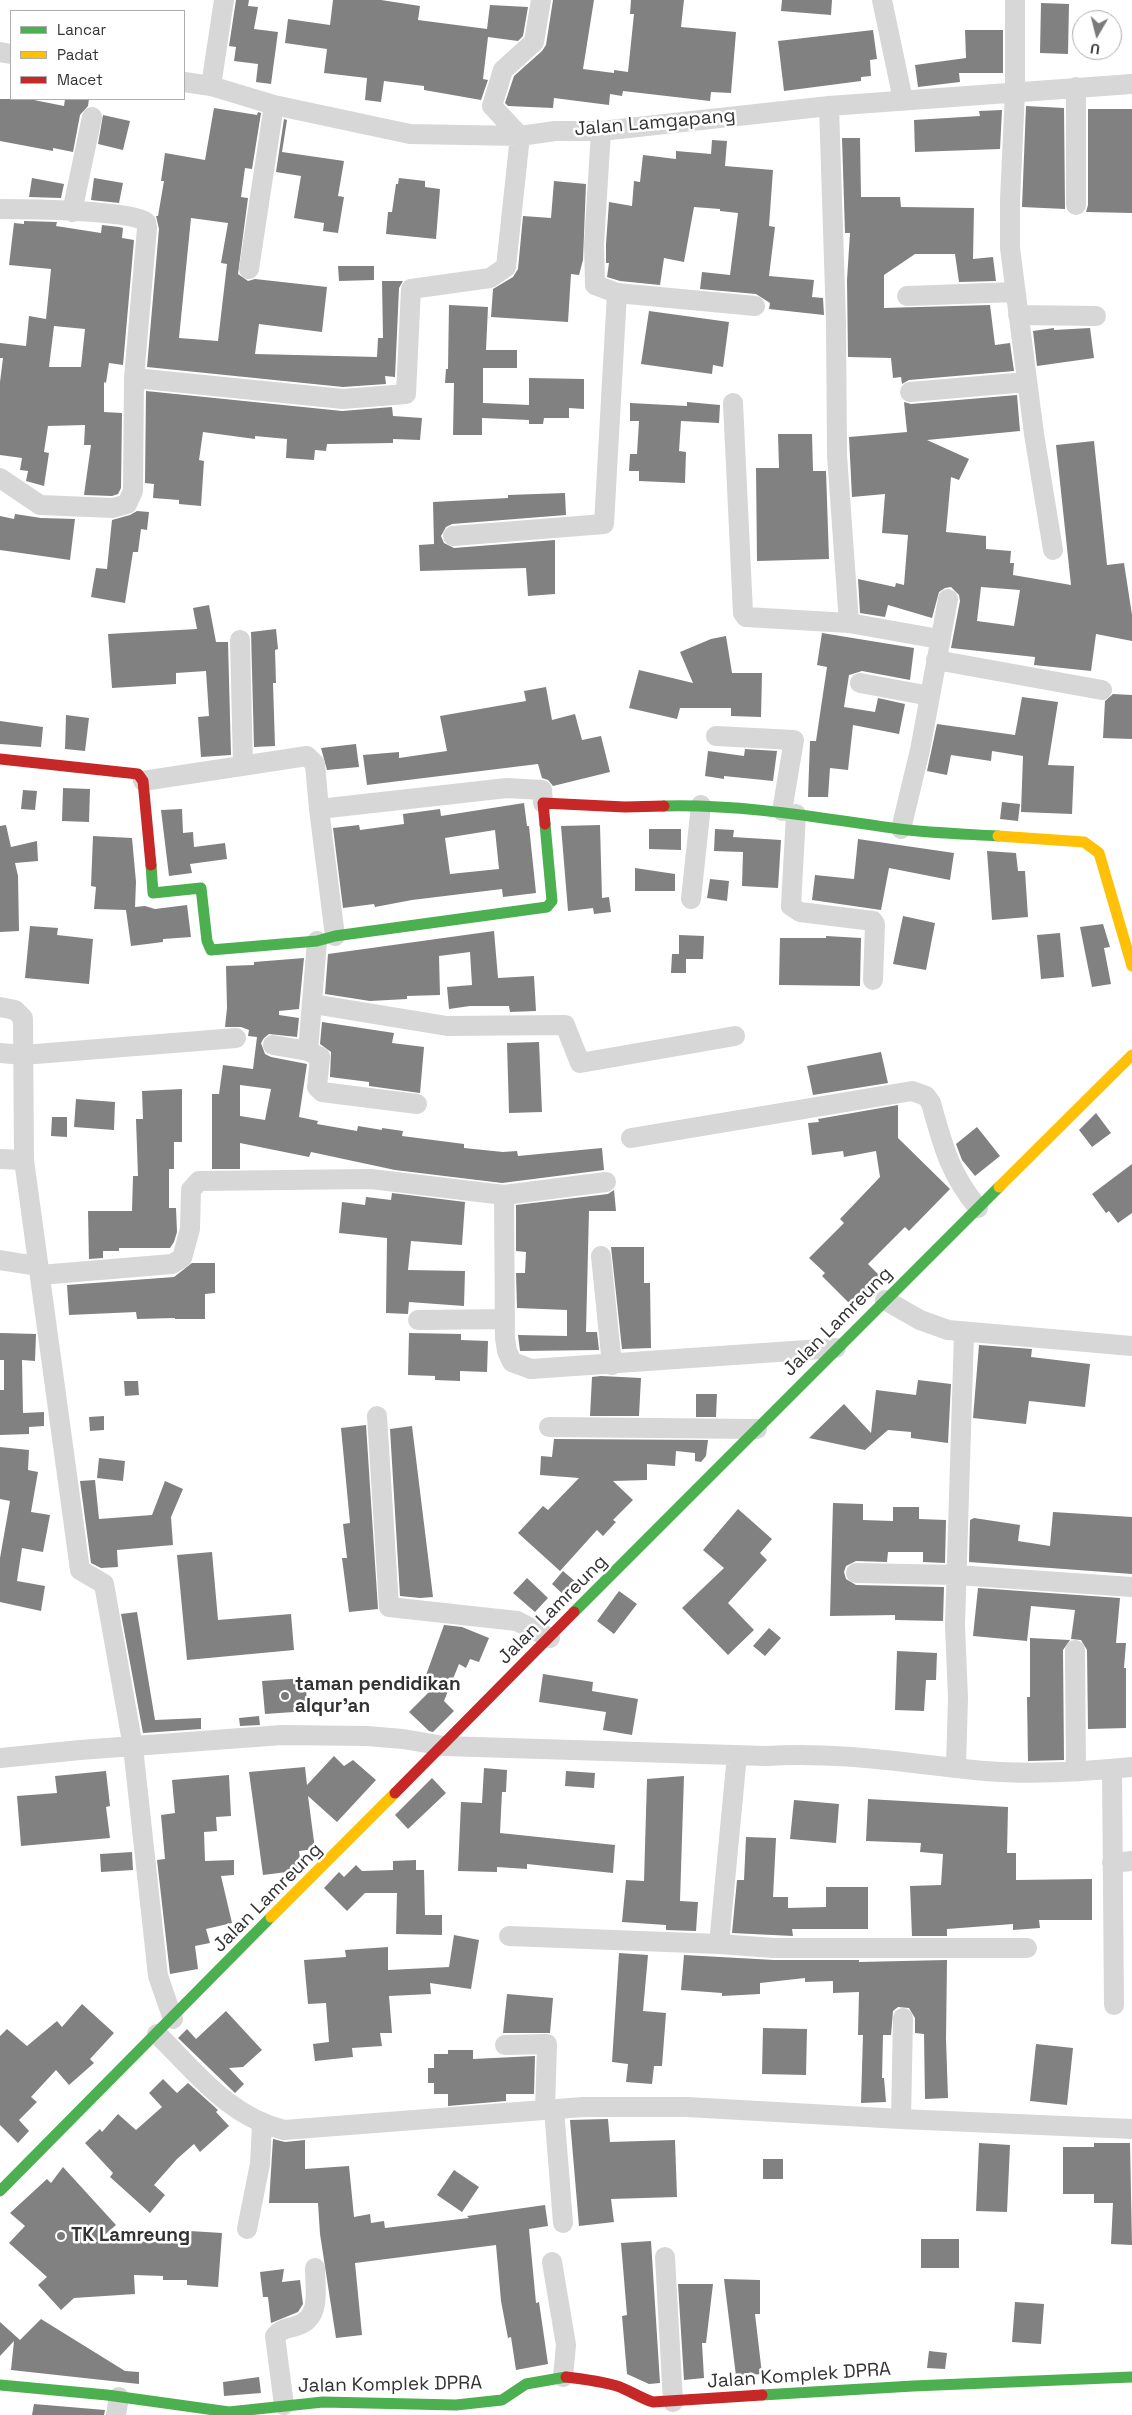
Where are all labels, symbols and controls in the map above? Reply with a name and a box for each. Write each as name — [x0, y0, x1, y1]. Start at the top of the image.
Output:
legend — [10, 10, 185, 100]
north arrow — [1072, 10, 1122, 60]
text: Lancar — [57, 20, 106, 39]
text: U — [1089, 39, 1101, 58]
text: Padat — [57, 45, 99, 64]
text: Macet — [57, 70, 103, 89]
street label: Jalan Lamgapang — [574, 105, 736, 141]
street label: Jalan Lamreung — [779, 1263, 897, 1381]
street label: Jalan Lamreung — [494, 1551, 612, 1669]
place label: taman pendidikan alqur'an — [295, 1674, 461, 1718]
marker: taman pendidikan alqur'an — [279, 1690, 291, 1702]
street label: Jalan Lamreung — [209, 1839, 327, 1957]
place label: TK Lamreung — [71, 2225, 190, 2247]
marker: TK Lamreung — [55, 2230, 67, 2242]
street label: Jalan Komplek DPRA — [706, 2358, 892, 2394]
street label: Jalan Komplek DPRA — [298, 2372, 482, 2398]

